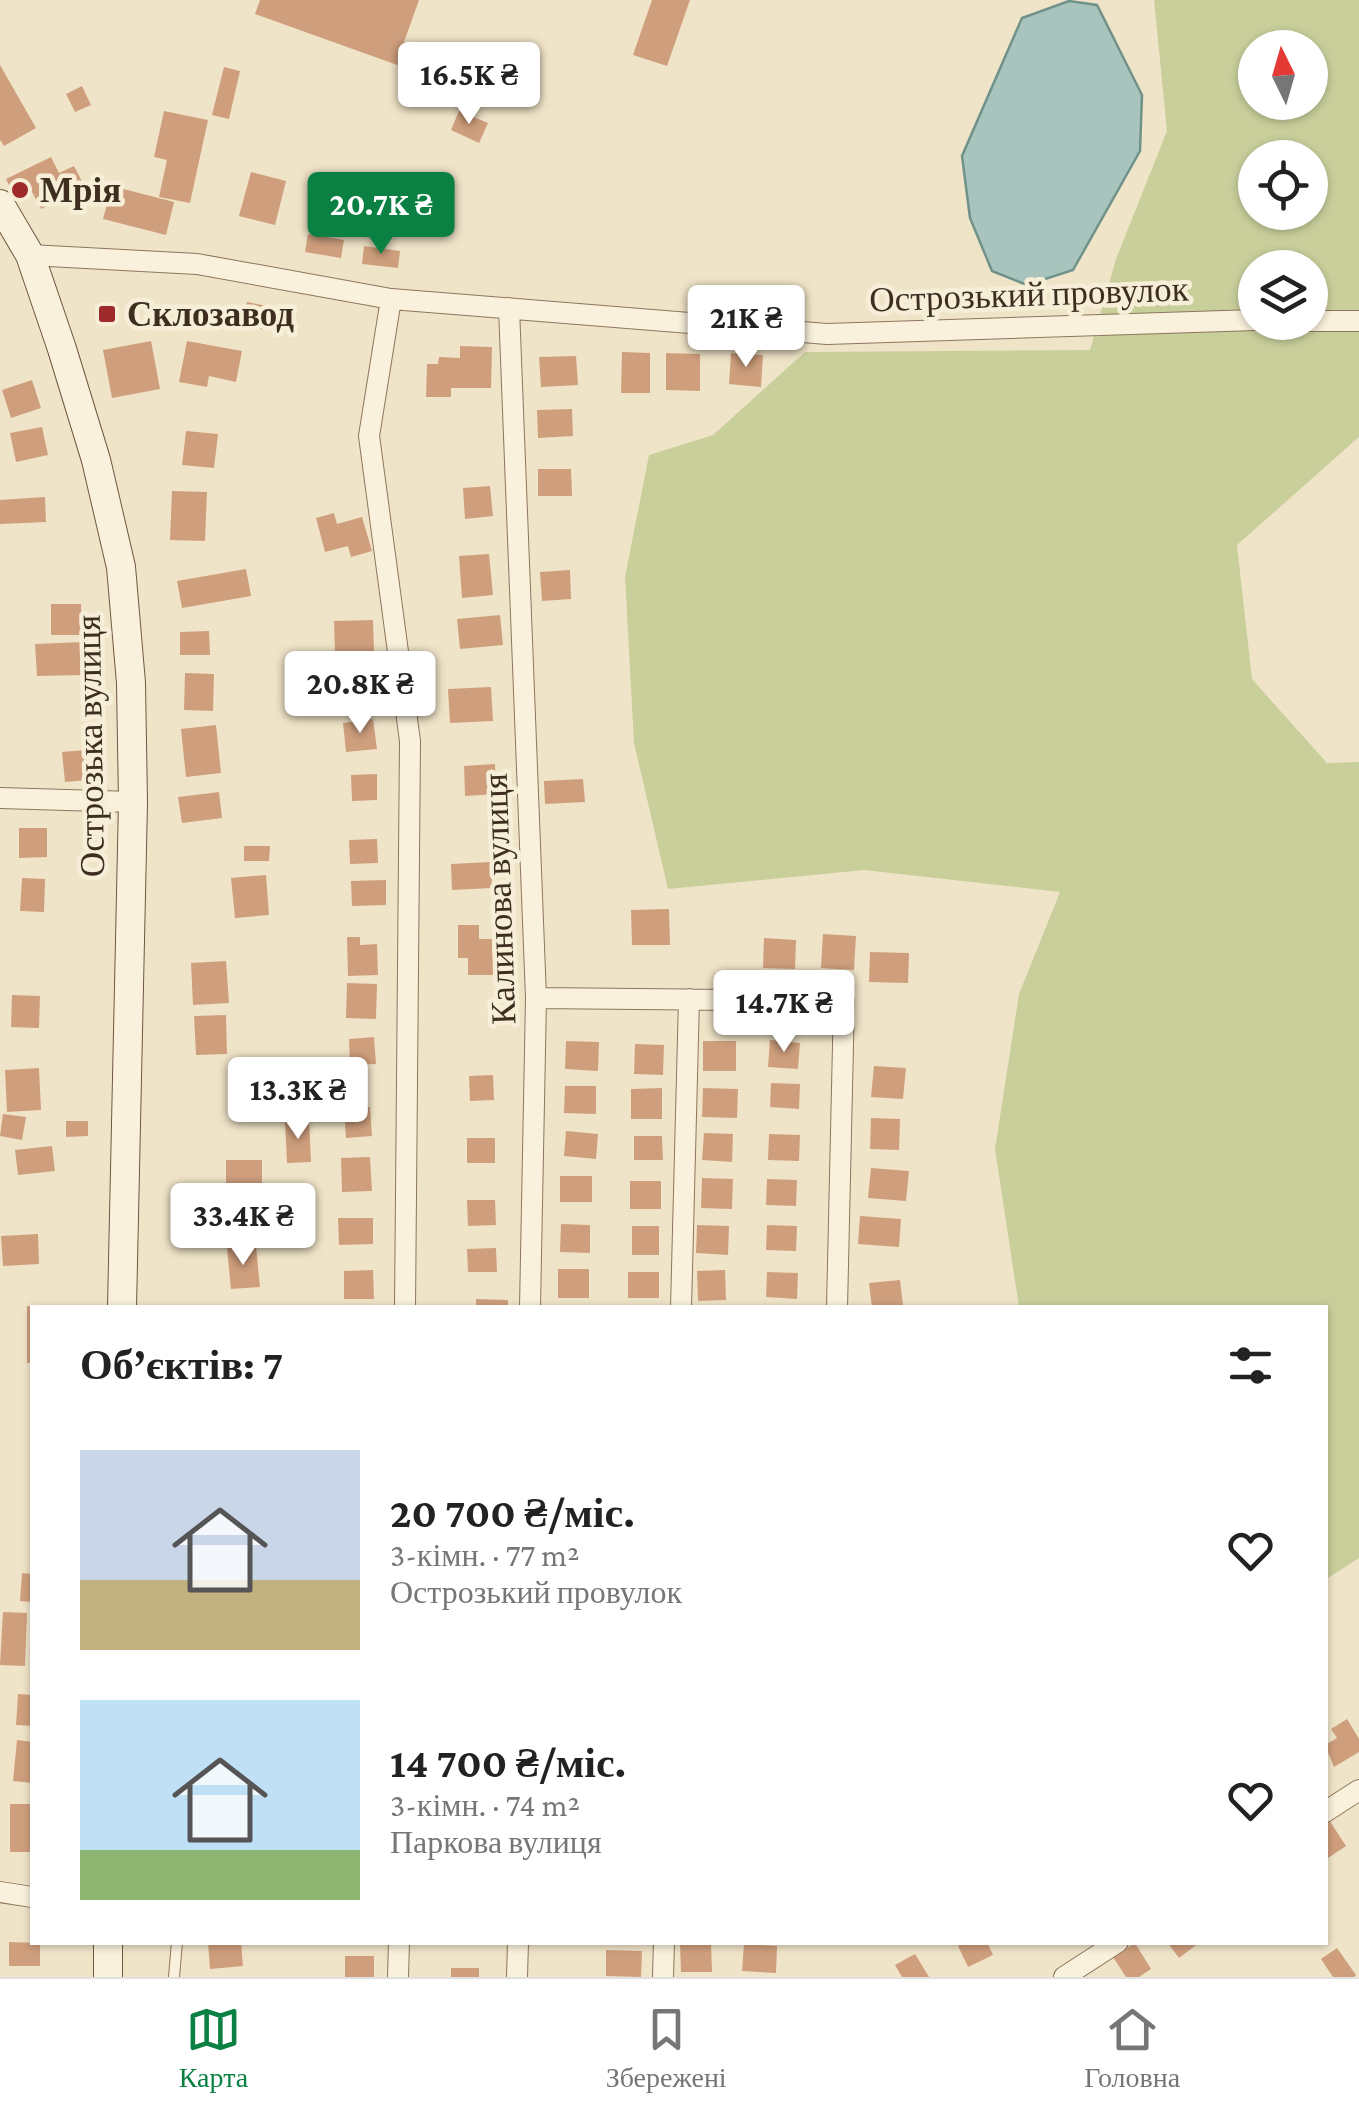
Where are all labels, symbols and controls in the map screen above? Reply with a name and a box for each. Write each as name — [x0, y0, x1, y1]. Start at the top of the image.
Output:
north arrow — [1238, 30, 1328, 120]
map controls — [1238, 30, 1328, 340]
pin: 16.5K ₴ — [377, 42, 561, 127]
text: 16.5K ₴ — [420, 56, 518, 92]
button: locate — [1238, 140, 1328, 230]
place label: Мрія — [40, 171, 121, 210]
pin: 20.7K ₴ — [289, 172, 473, 257]
marker: Мрія — [9, 179, 31, 201]
text: 20.7K ₴ — [330, 186, 432, 222]
button: layers — [1238, 250, 1328, 340]
street label: Острозький провулок — [869, 269, 1190, 320]
pin: 21K ₴ — [676, 285, 816, 370]
place label: Склозавод — [127, 295, 294, 334]
text: 21K ₴ — [710, 299, 782, 335]
marker: Склозавод — [96, 303, 118, 325]
street label: Острозька вулиця — [69, 615, 112, 877]
pin: 20.8K ₴ — [268, 651, 452, 736]
text: 20.8K ₴ — [307, 665, 413, 701]
street label: Калинова вулиця — [476, 773, 523, 1025]
pin: 14.7K ₴ — [692, 970, 876, 1055]
text: 14.7K ₴ — [735, 984, 833, 1020]
pin: 13.3K ₴ — [206, 1057, 390, 1142]
text: 13.3K ₴ — [250, 1071, 346, 1107]
pin: 33.4K ₴ — [151, 1183, 335, 1268]
text: 33.4K ₴ — [193, 1197, 294, 1233]
icon: filters — [1223, 1338, 1278, 1393]
text: Об’єктів: 7 — [80, 1341, 283, 1388]
text: 20 700 ₴/міс. — [390, 1489, 635, 1536]
icon: home — [160, 1490, 280, 1610]
icon: heart — [1223, 1523, 1278, 1578]
text: 3-кімн. · 77 m² — [390, 1537, 579, 1573]
text: Острозький провулок — [390, 1574, 682, 1610]
text: 14 700 ₴/міс. — [390, 1739, 626, 1786]
icon: home — [160, 1740, 280, 1860]
icon: heart — [1223, 1773, 1278, 1828]
text: 3-кімн. · 74 m² — [390, 1787, 580, 1823]
text: Паркова вулиця — [390, 1824, 602, 1860]
tab: Карта — [179, 2002, 248, 2094]
tab: Збережені — [606, 2002, 727, 2094]
tab: Головна — [1084, 2002, 1180, 2094]

